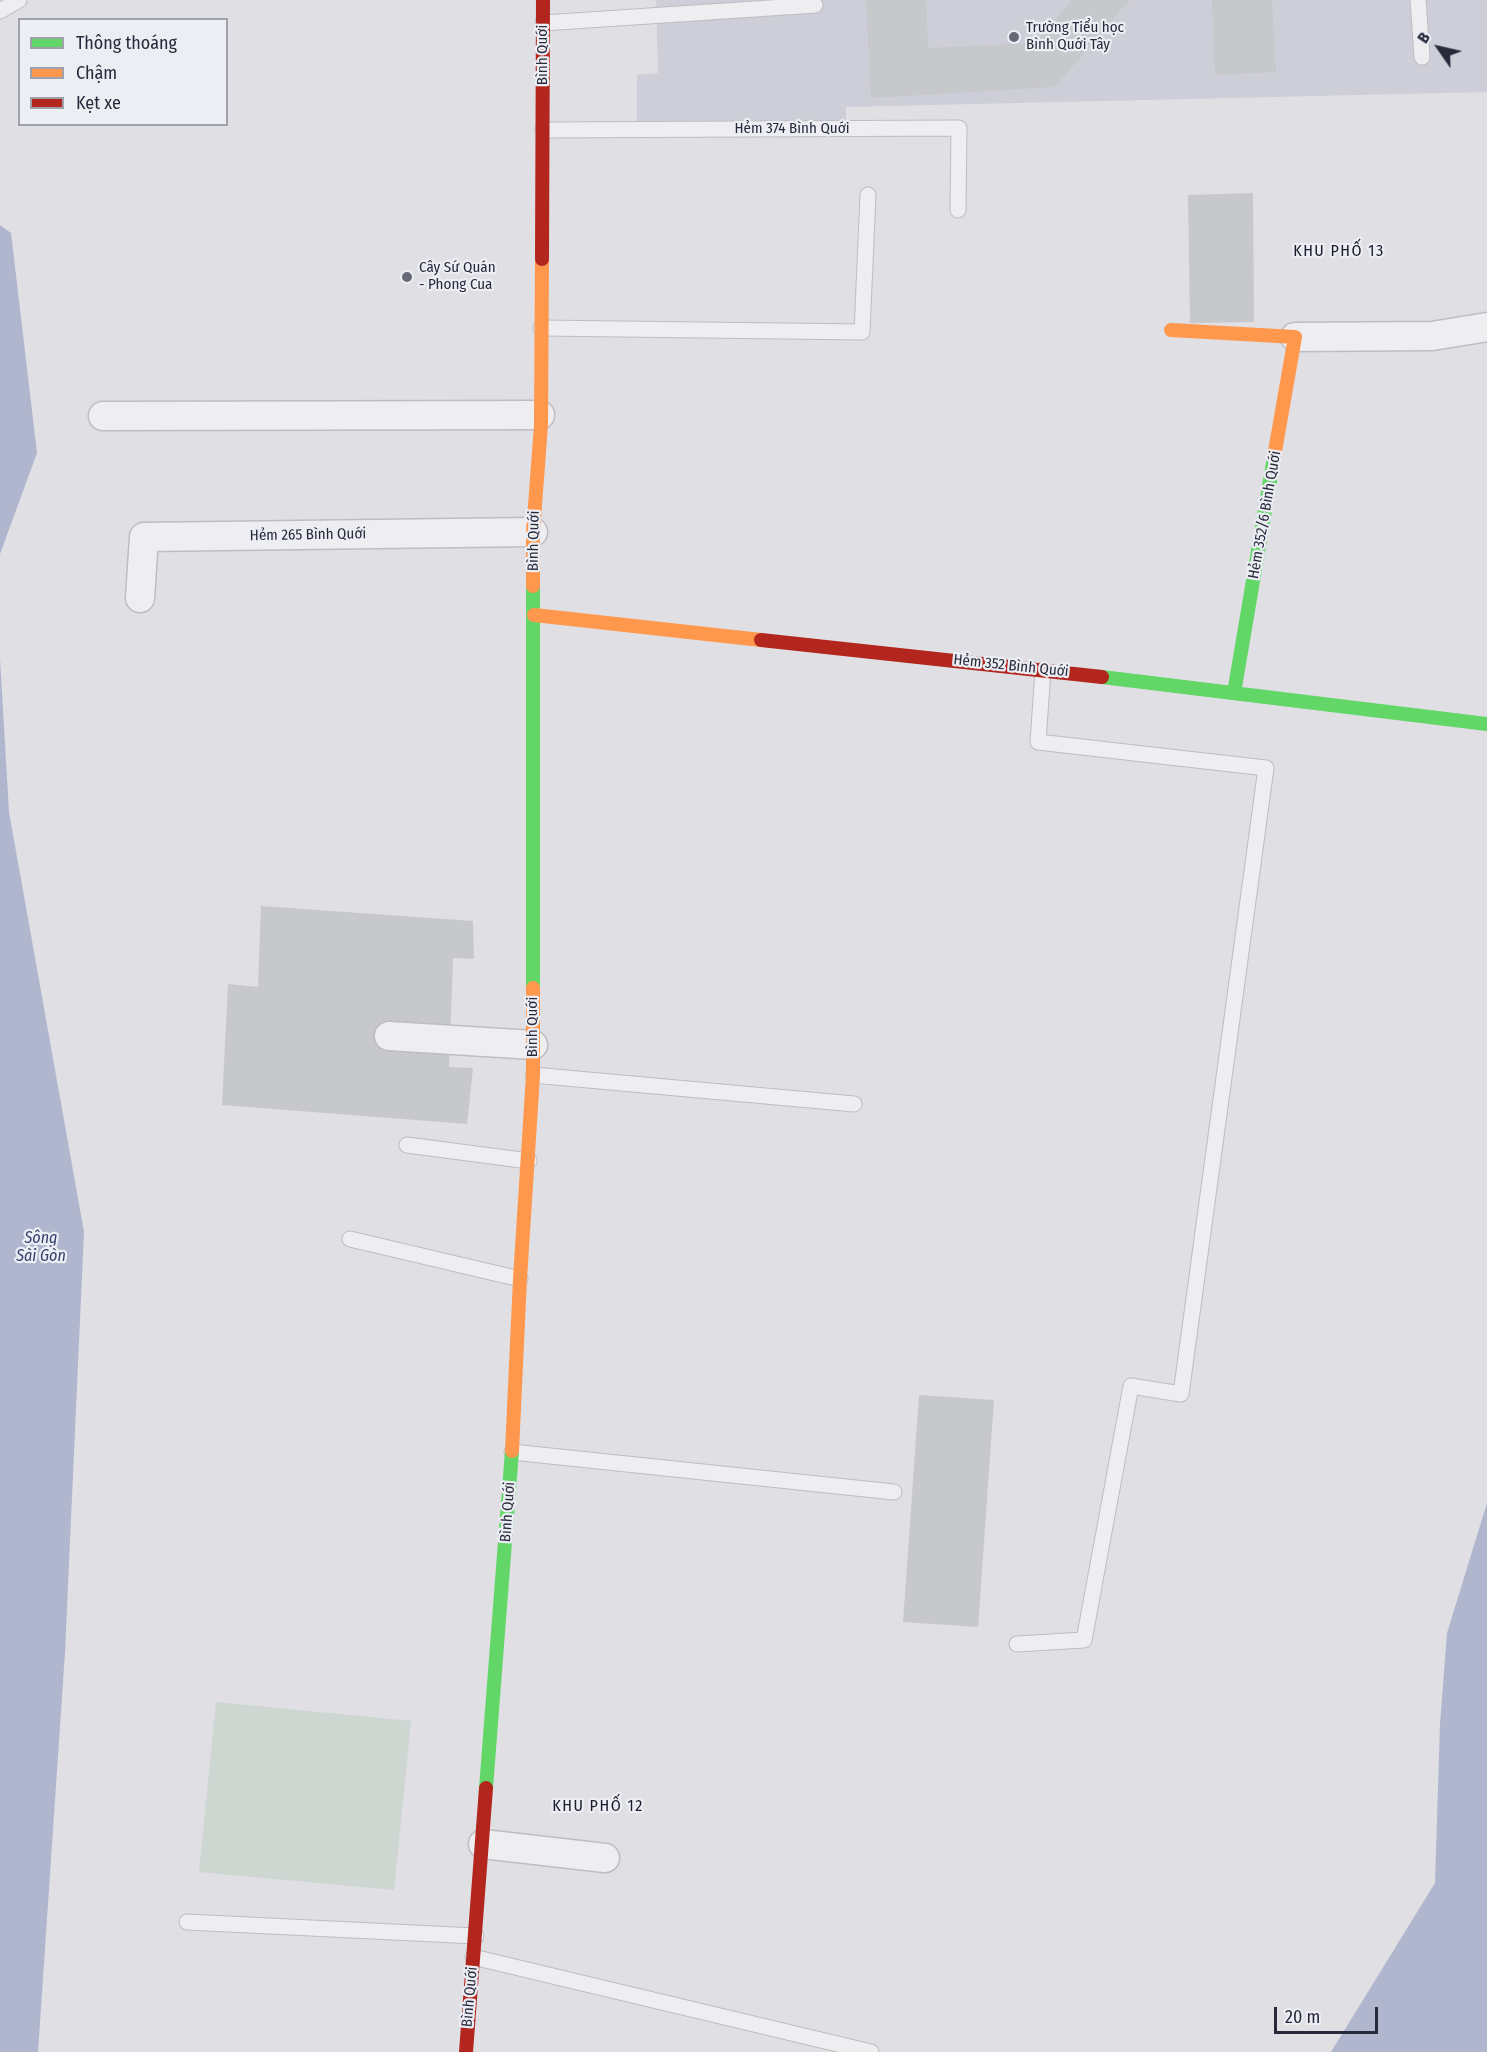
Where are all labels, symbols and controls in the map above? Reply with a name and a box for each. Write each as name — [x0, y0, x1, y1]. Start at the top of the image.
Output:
legend — [18, 18, 228, 126]
north arrow — [1409, 18, 1469, 78]
place label: Trường Tiểu học Bình Quới Tây — [1026, 19, 1124, 54]
street label: Bình Quới — [534, 25, 552, 85]
text: B — [1413, 29, 1434, 47]
marker: Trường Tiểu học Bình Quới Tây — [1007, 30, 1021, 44]
text: Thông thoáng — [76, 32, 177, 54]
text: Chậm — [76, 62, 117, 84]
text: Kẹt xe — [76, 92, 121, 114]
street label: Hẻm 374 Bình Quới — [734, 120, 850, 138]
district label: KHU PHỐ 13 — [1293, 242, 1385, 262]
place label: Cây Sứ Quán - Phong Cua — [419, 259, 496, 294]
marker: Cây Sứ Quán - Phong Cua — [400, 270, 414, 284]
street label: Hẻm 352/6 Bình Quới — [1245, 450, 1285, 580]
street label: Bình Quới — [524, 511, 544, 571]
street label: Hẻm 265 Bình Quới — [250, 525, 366, 545]
street label: Hẻm 352 Bình Quới — [953, 651, 1069, 681]
street label: Bình Quới — [524, 997, 542, 1057]
water label: Sông Sài Gòn — [16, 1229, 66, 1267]
street label: Bình Quới — [497, 1481, 519, 1543]
district label: KHU PHỐ 12 — [552, 1797, 644, 1817]
street label: Bình Quới — [458, 1966, 482, 2028]
scale bar — [1277, 1995, 1380, 2033]
text: 20 m — [1285, 2006, 1320, 2028]

